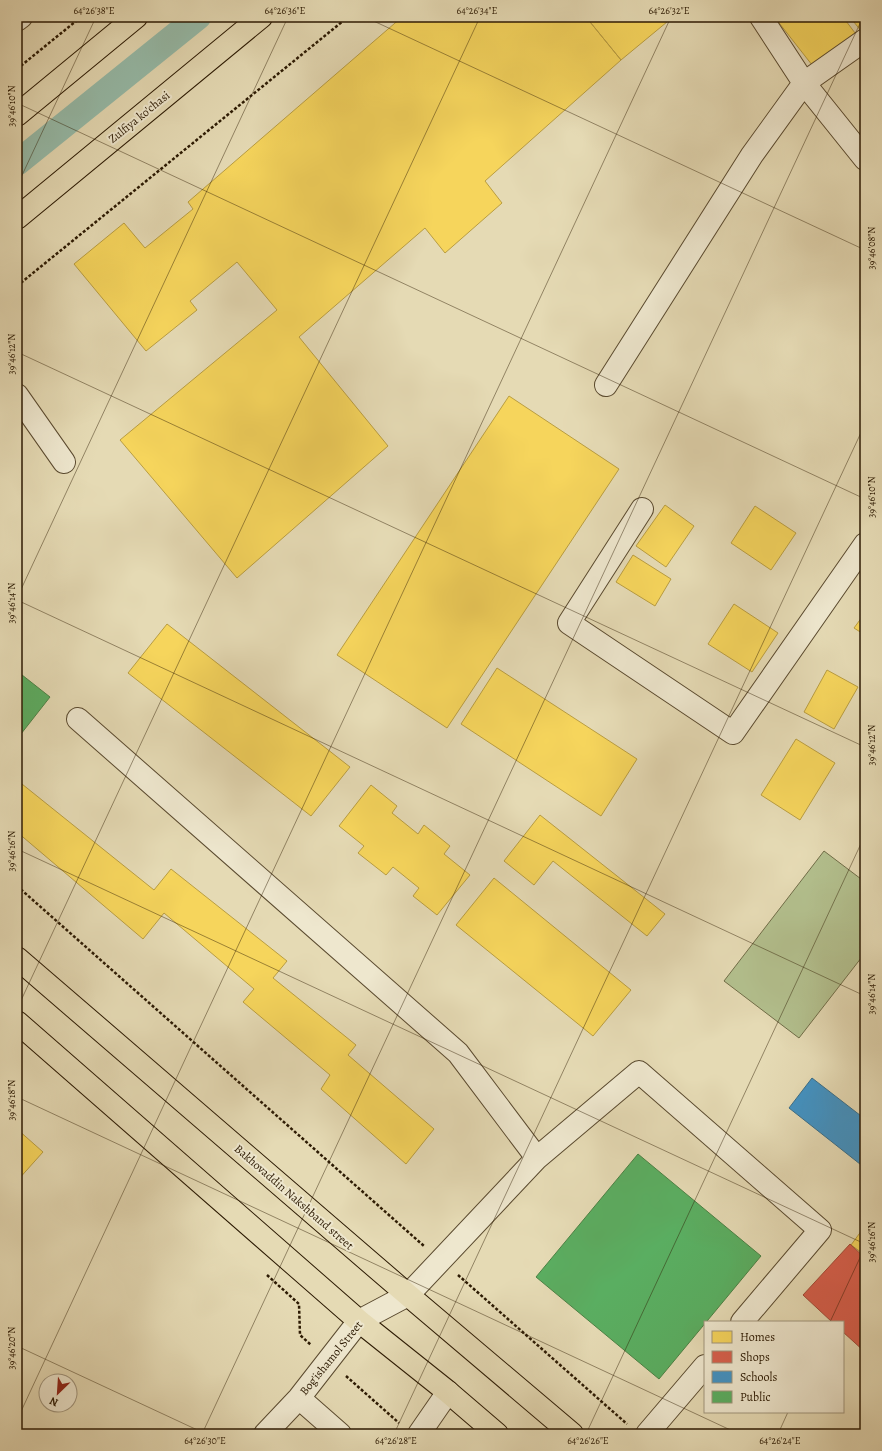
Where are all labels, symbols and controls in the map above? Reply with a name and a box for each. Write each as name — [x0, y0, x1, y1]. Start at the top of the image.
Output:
text: 64°26'38"E — [73, 4, 115, 17]
text: 64°26'36"E — [265, 4, 306, 17]
text: 64°26'34"E — [457, 4, 498, 17]
text: 64°26'32"E — [648, 4, 690, 17]
text: 39°46'10"N — [5, 85, 18, 127]
street label: Zulfiya ko'chasi — [105, 87, 173, 147]
text: 39°46'08"N — [865, 227, 878, 270]
text: 39°46'12"N — [5, 334, 18, 374]
text: 39°46'10"N — [865, 476, 878, 518]
text: 39°46'14"N — [5, 583, 18, 623]
text: 39°46'12"N — [865, 725, 878, 765]
text: 39°46'16"N — [5, 831, 18, 871]
text: 39°46'14"N — [865, 974, 878, 1014]
text: 39°46'18"N — [5, 1079, 18, 1121]
street label: Bakhovaddin Nakshband street — [231, 1141, 357, 1253]
text: 39°46'16"N — [865, 1222, 878, 1262]
street label: Bog'ishamol Street — [296, 1317, 366, 1399]
legend — [704, 1321, 844, 1413]
text: 39°46'20"N — [5, 1327, 18, 1369]
text: Homes — [740, 1329, 775, 1345]
text: Shops — [740, 1349, 770, 1365]
text: Schools — [740, 1369, 777, 1385]
north arrow — [38, 1373, 78, 1413]
text: Public — [740, 1389, 771, 1405]
text: N — [47, 1393, 61, 1410]
text: 64°26'30"E — [184, 1434, 226, 1447]
text: 64°26'28"E — [375, 1434, 417, 1447]
text: 64°26'26"E — [567, 1434, 609, 1447]
text: 64°26'24"E — [759, 1434, 801, 1447]

